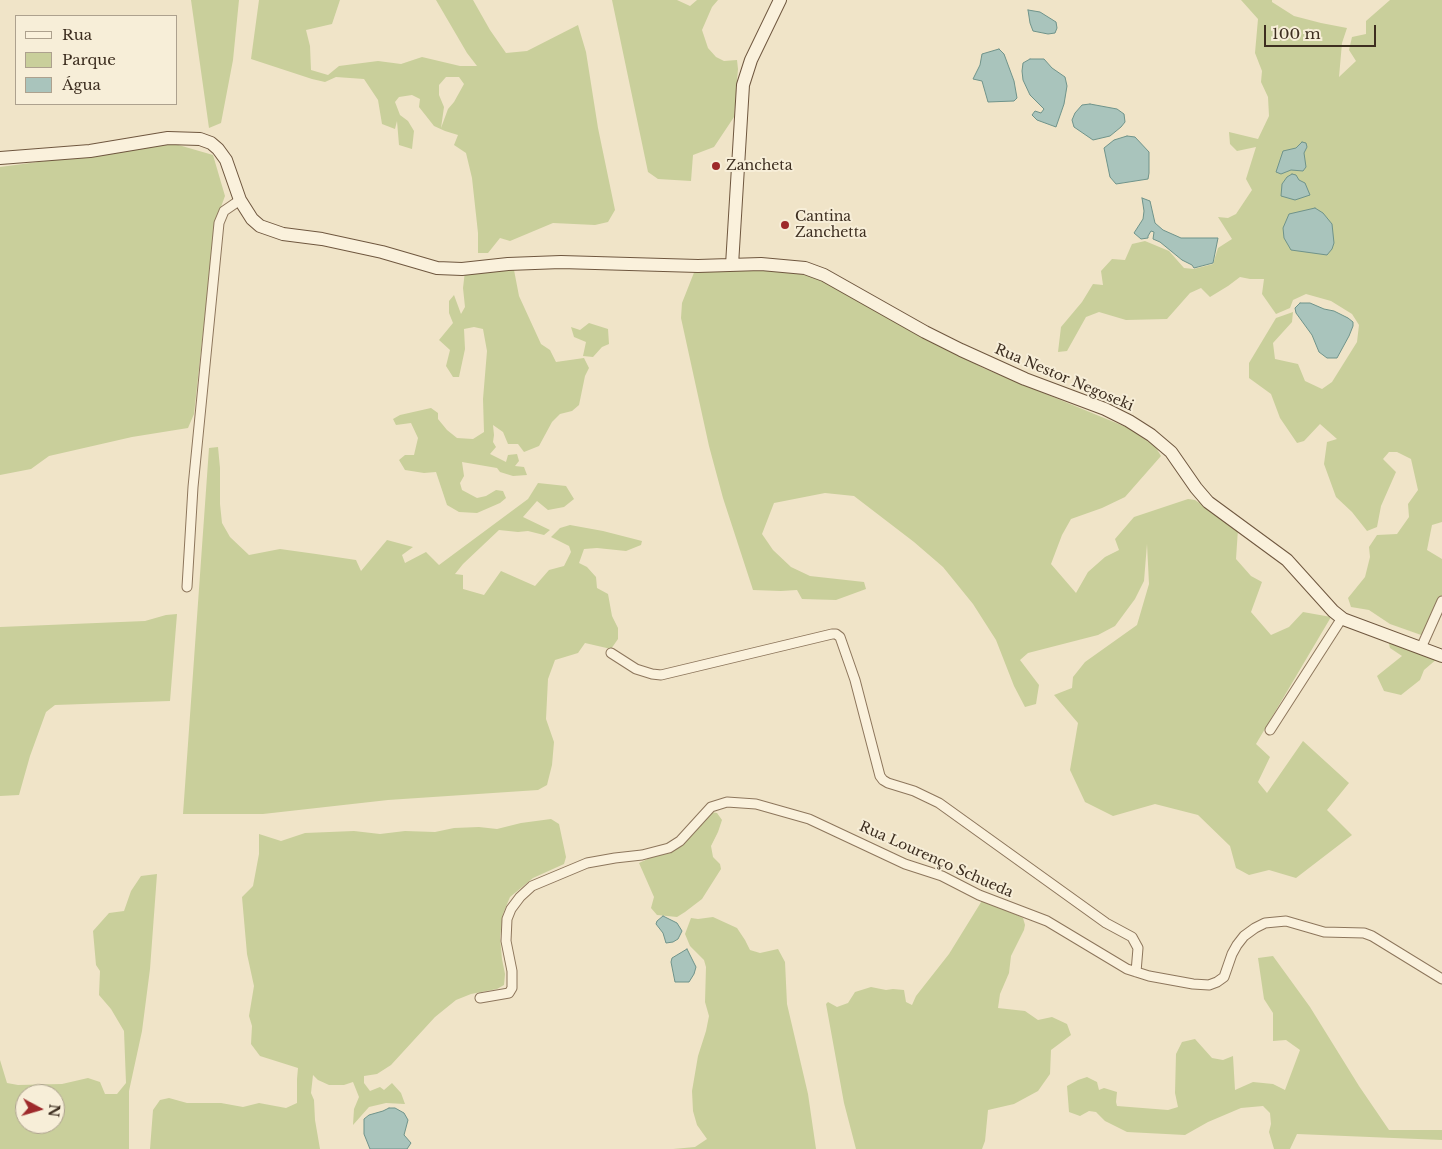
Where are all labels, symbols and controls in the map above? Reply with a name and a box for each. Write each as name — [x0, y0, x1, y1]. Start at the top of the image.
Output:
legend — [15, 15, 178, 105]
scale bar — [1267, 15, 1380, 47]
text: 100 m — [1272, 24, 1321, 43]
text: Rua — [62, 25, 92, 44]
text: Parque — [62, 50, 116, 69]
text: Água — [62, 75, 101, 94]
place label: Zancheta — [726, 158, 792, 174]
marker: Zancheta — [710, 160, 722, 172]
place label: Cantina Zanchetta — [795, 209, 867, 242]
marker: Cantina Zanchetta — [779, 219, 791, 231]
street label: Rua Nestor Negoseki — [992, 341, 1136, 415]
street label: Rua Lourenço Schueda — [857, 818, 1015, 902]
north arrow — [15, 1084, 65, 1134]
text: N — [44, 1103, 64, 1118]

